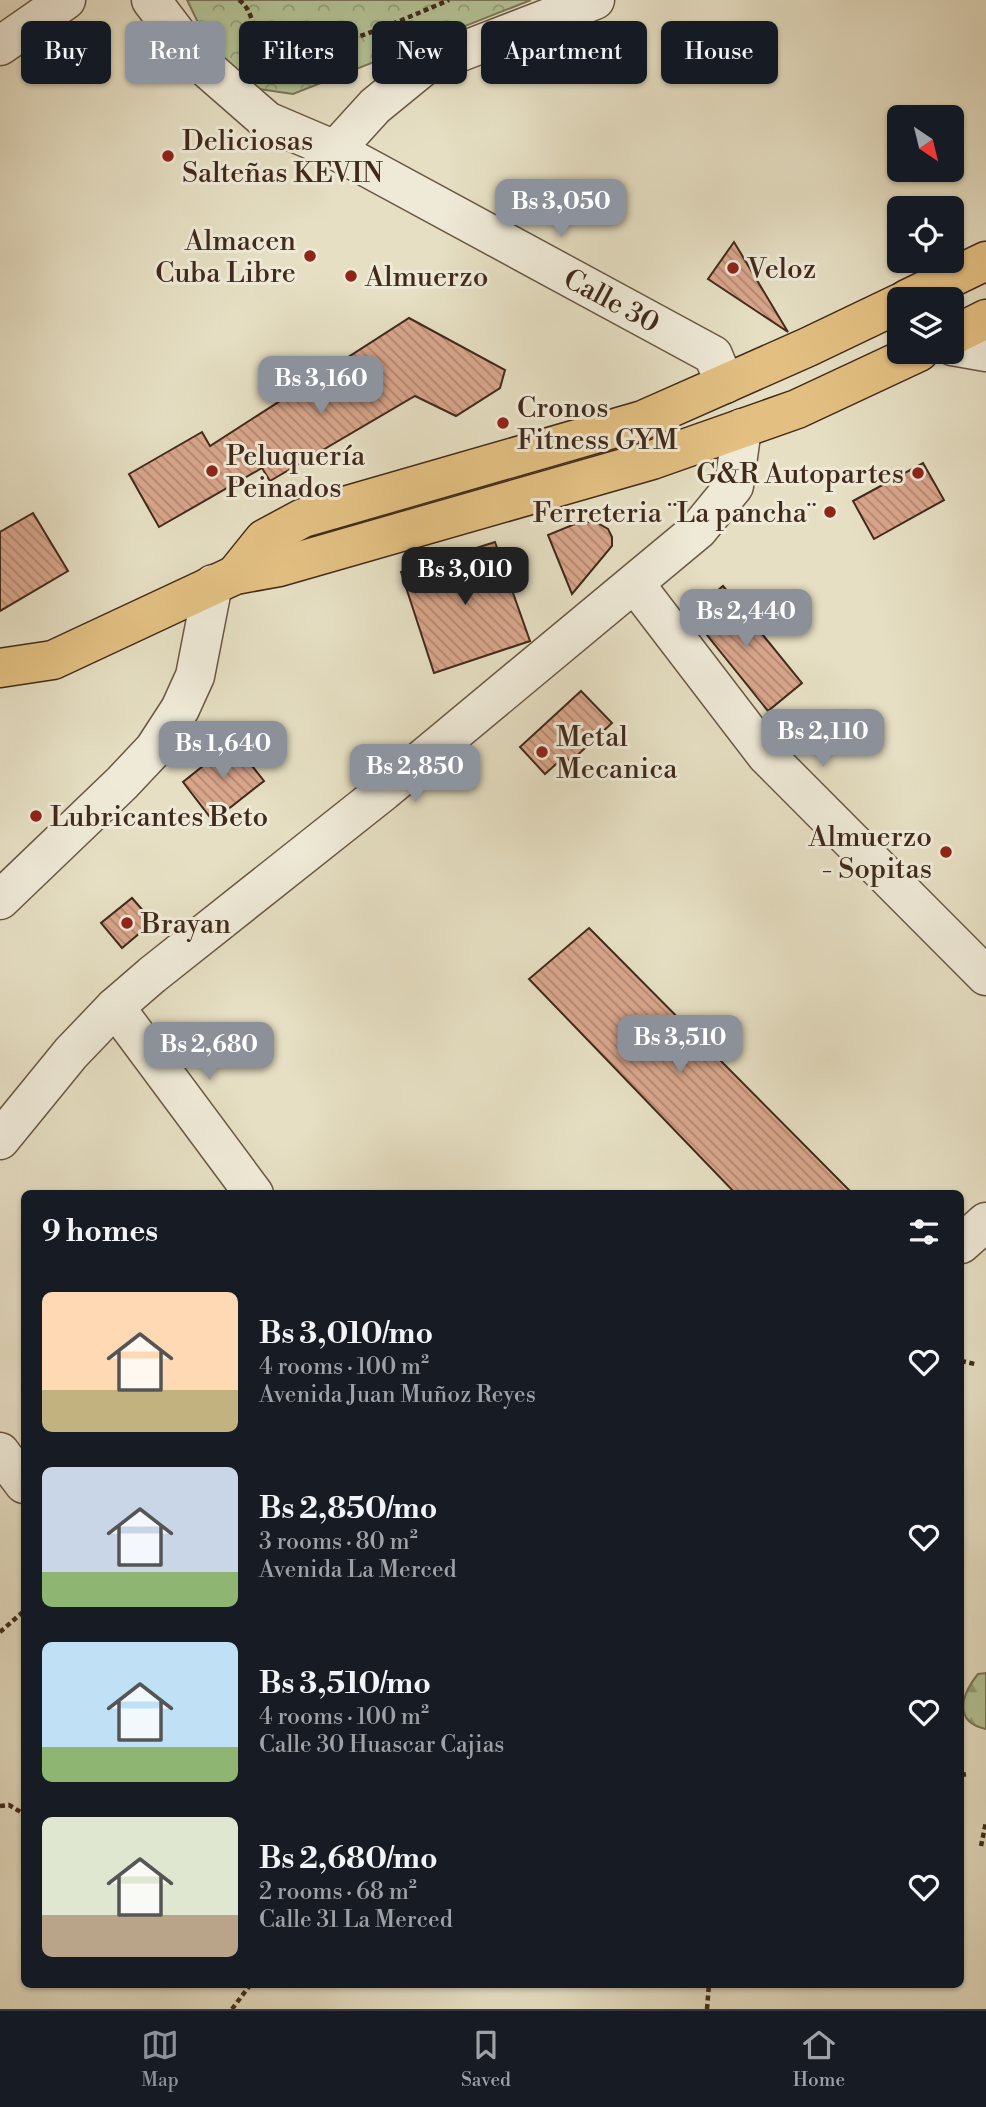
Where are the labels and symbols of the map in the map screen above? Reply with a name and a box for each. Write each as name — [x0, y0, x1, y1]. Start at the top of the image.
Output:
north arrow — [887, 105, 964, 182]
place label: Deliciosas Salteñas KEVIN — [182, 124, 383, 191]
marker: Deliciosas Salteñas KEVIN — [160, 148, 176, 164]
pin: Bs 3,050 — [489, 180, 633, 239]
place label: Almacen Cuba Libre — [155, 224, 296, 291]
marker: Almacen Cuba Libre — [302, 248, 318, 264]
place label: Veloz — [746, 252, 816, 287]
place label: Almuerzo — [364, 260, 488, 295]
marker: Veloz — [725, 260, 741, 276]
street label: Calle 30 — [557, 261, 665, 341]
marker: Almuerzo — [343, 268, 359, 284]
pin: Bs 3,160 — [249, 356, 393, 416]
place label: Cronos Fitness GYM — [517, 391, 678, 458]
marker: Cronos Fitness GYM — [495, 415, 511, 431]
place label: Peluquería Peinados — [226, 439, 366, 506]
place label: G&R Autopartes — [696, 457, 904, 492]
marker: Peluquería Peinados — [204, 463, 220, 479]
marker: G&R Autopartes — [910, 465, 926, 481]
place label: Ferreteria ¨La pancha¨ — [533, 496, 816, 531]
marker: Ferreteria ¨La pancha¨ — [822, 504, 838, 520]
pin: Bs 3,010 — [393, 548, 537, 607]
pin: Bs 2,440 — [674, 590, 818, 649]
pin: Bs 2,110 — [751, 710, 895, 769]
place label: Metal Mecanica — [556, 720, 678, 787]
pin: Bs 1,640 — [151, 722, 295, 781]
pin: Bs 2,850 — [343, 744, 487, 804]
marker: Metal Mecanica — [534, 744, 550, 760]
place label: Lubricantes Beto — [50, 800, 268, 835]
marker: Lubricantes Beto — [28, 808, 44, 824]
place label: Almuerzo - Sopitas — [808, 820, 932, 887]
marker: Almuerzo - Sopitas — [938, 844, 954, 860]
place label: Brayan — [140, 907, 231, 942]
marker: Brayan — [119, 915, 135, 931]
pin: Bs 3,510 — [608, 1016, 752, 1075]
pin: Bs 2,680 — [137, 1023, 281, 1082]

